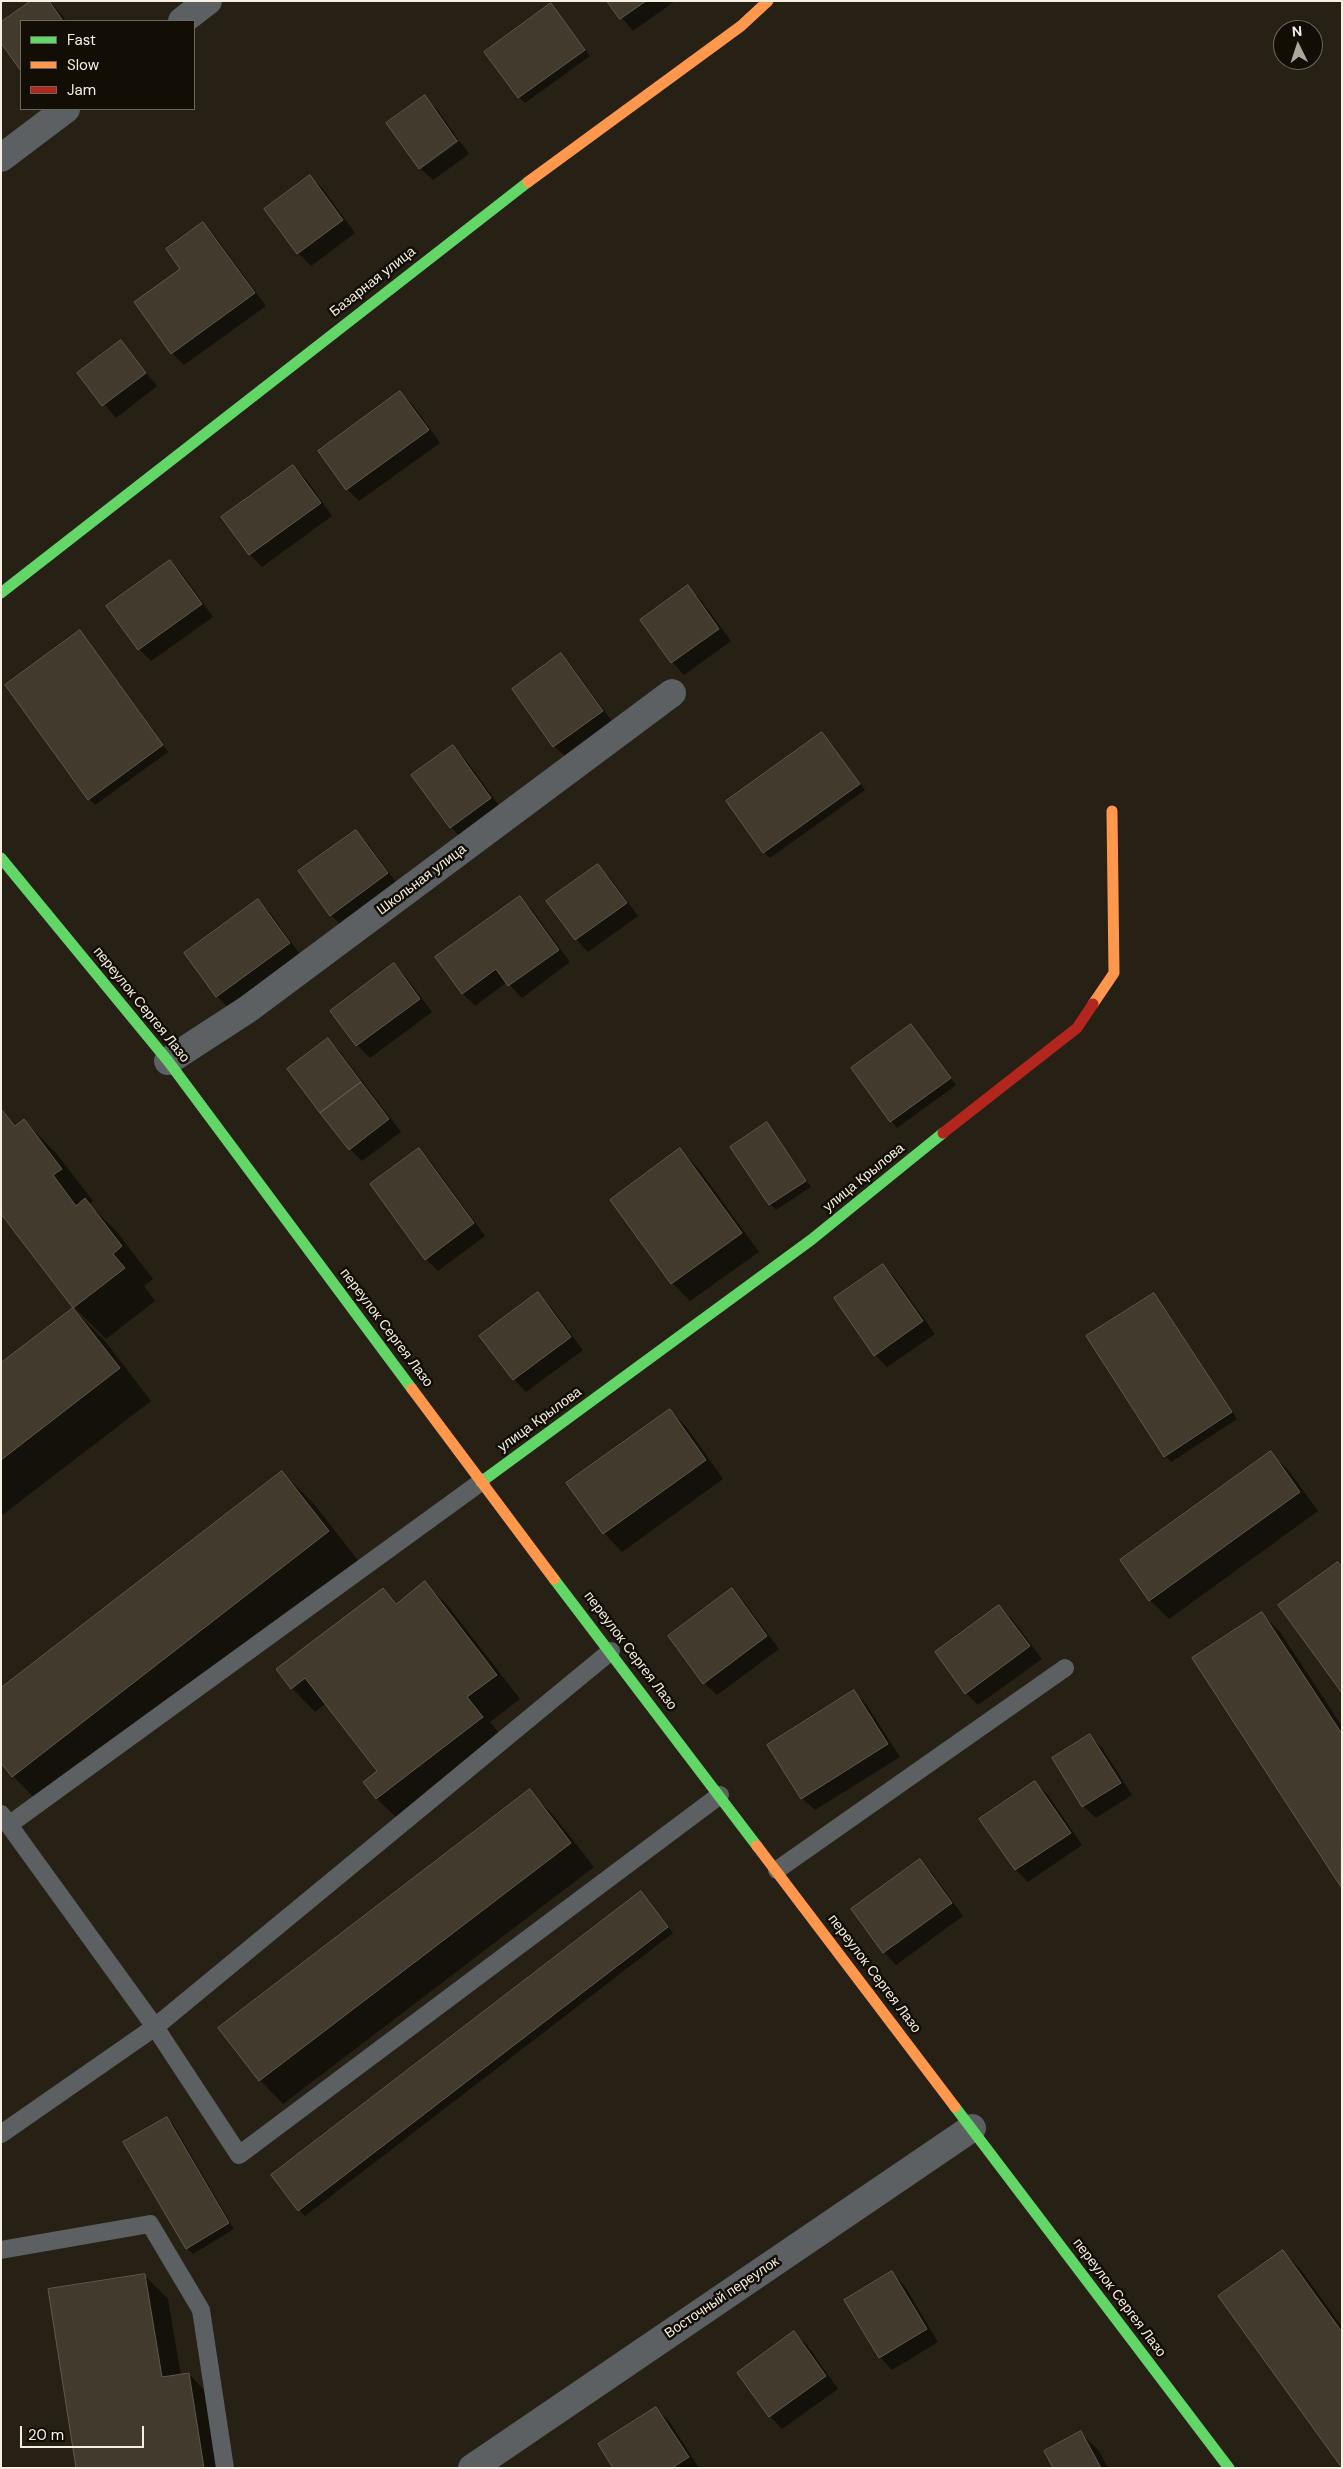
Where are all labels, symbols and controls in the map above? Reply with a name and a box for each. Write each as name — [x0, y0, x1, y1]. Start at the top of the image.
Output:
legend — [20, 20, 195, 110]
north arrow — [1273, 20, 1323, 70]
text: N — [1291, 22, 1303, 40]
text: Fast — [67, 30, 96, 50]
text: Slow — [67, 55, 99, 75]
text: Jam — [67, 80, 96, 100]
street label: Базарная улица — [327, 243, 419, 321]
street label: Школьная улица — [374, 841, 470, 919]
street label: переулок Сергея Лазо — [89, 944, 193, 1066]
street label: улица Крылова — [820, 1140, 908, 1216]
street label: переулок Сергея Лазо — [336, 1265, 436, 1391]
street label: улица Крылова — [495, 1384, 585, 1456]
street label: переулок Сергея Лазо — [580, 1588, 680, 1714]
street label: переулок Сергея Лазо — [824, 1911, 924, 2037]
street label: переулок Сергея Лазо — [1069, 2235, 1169, 2361]
street label: Восточный переулок — [662, 2254, 782, 2342]
scale bar — [22, 2416, 146, 2448]
text: 20 m — [28, 2425, 64, 2445]

